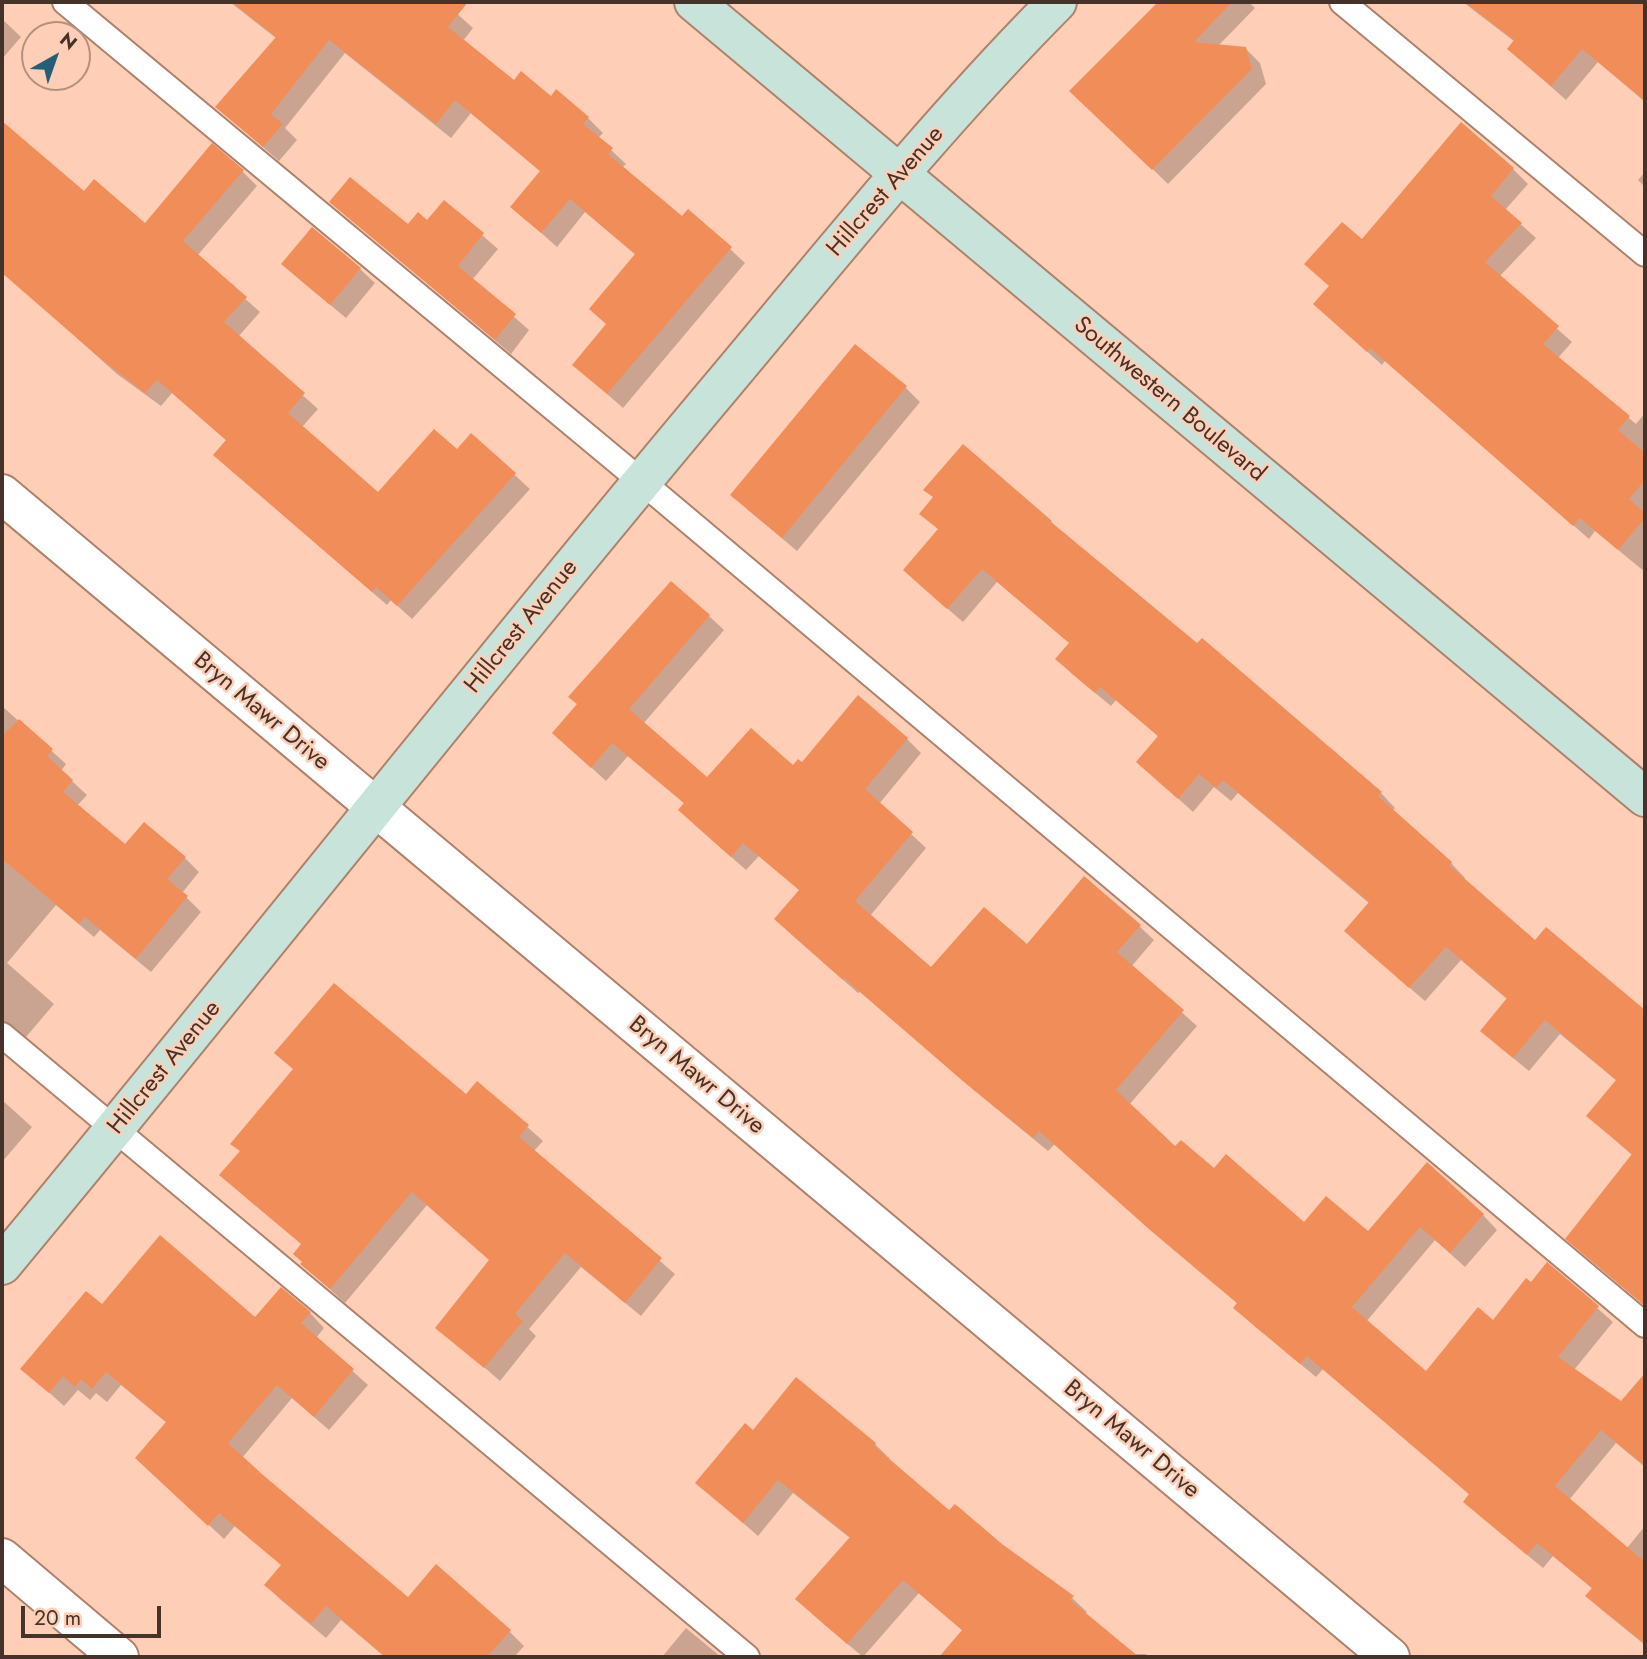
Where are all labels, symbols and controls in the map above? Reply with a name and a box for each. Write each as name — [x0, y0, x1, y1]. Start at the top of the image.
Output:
north arrow — [21, 21, 91, 91]
text: N — [54, 26, 83, 56]
street label: Hillcrest Avenue — [821, 121, 951, 263]
street label: Southwestern Boulevard — [1067, 311, 1271, 489]
street label: Hillcrest Avenue — [459, 554, 585, 700]
street label: Bryn Mawr Drive — [187, 647, 335, 777]
street label: Hillcrest Avenue — [102, 995, 228, 1141]
street label: Bryn Mawr Drive — [622, 1011, 770, 1141]
street label: Bryn Mawr Drive — [1057, 1375, 1205, 1505]
scale bar — [24, 1592, 164, 1636]
text: 20 m — [34, 1603, 81, 1633]

